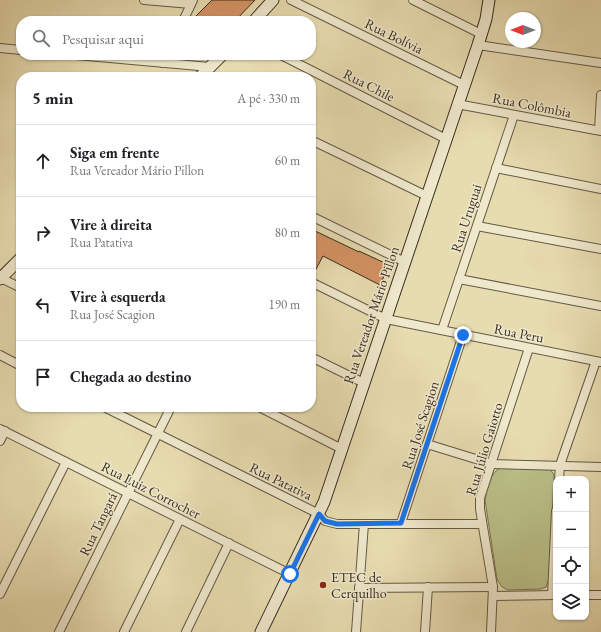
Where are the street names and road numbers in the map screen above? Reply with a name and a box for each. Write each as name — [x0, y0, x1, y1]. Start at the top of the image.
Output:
street label: Rua Bolívia — [362, 14, 426, 58]
street label: Rua Chile — [340, 64, 398, 106]
street label: Rua Colômbia — [491, 89, 573, 122]
street label: Rua Uruguai — [447, 181, 486, 254]
street label: Rua Vereador Mário Pillon — [339, 243, 403, 386]
street label: Rua Peru — [493, 319, 546, 347]
street label: Rua José Scagion — [397, 378, 443, 471]
street label: Rua Júlio Gaiotto — [461, 400, 507, 498]
street label: Rua Luiz Corrocher — [98, 457, 204, 523]
street label: Rua Patativa — [247, 458, 316, 504]
street label: Rua Tangará — [75, 489, 121, 559]

